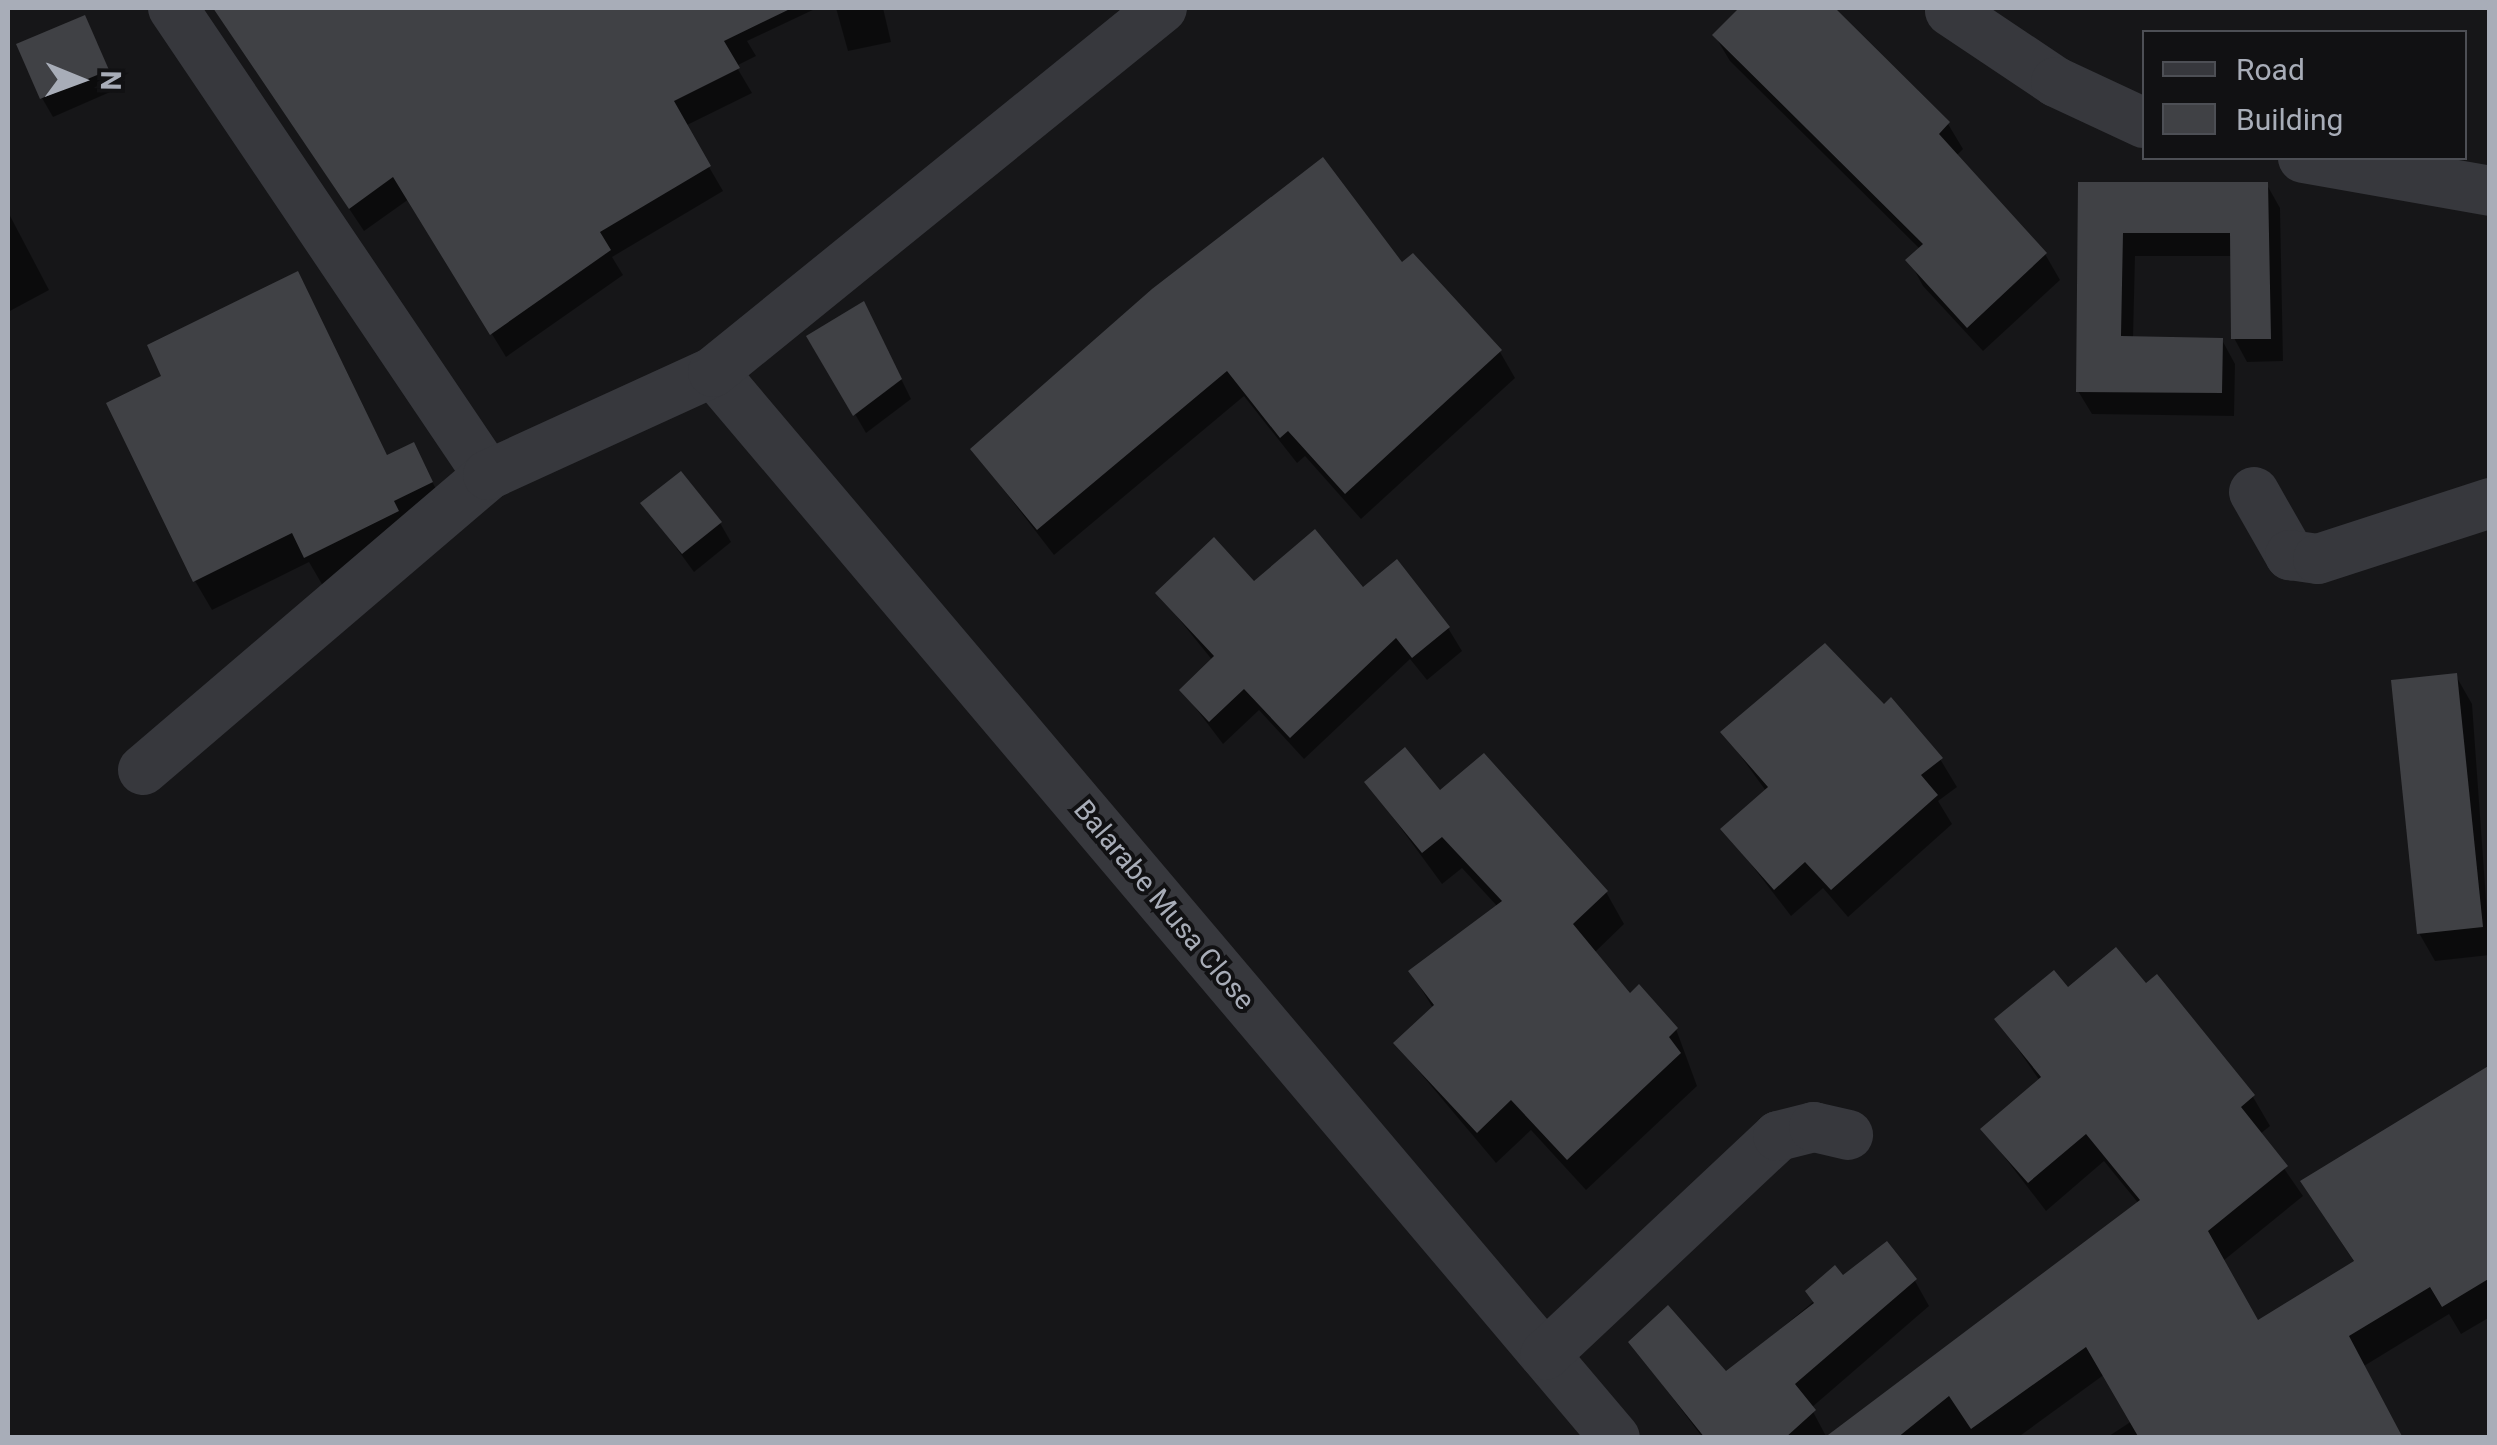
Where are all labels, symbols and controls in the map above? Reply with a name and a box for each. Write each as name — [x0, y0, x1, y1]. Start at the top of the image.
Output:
north arrow — [30, 30, 130, 130]
legend — [2142, 30, 2467, 160]
text: Road — [2236, 52, 2305, 87]
text: N — [94, 70, 127, 91]
text: Building — [2236, 102, 2343, 137]
street label: Balarabe Musa Close — [1067, 793, 1261, 1017]

